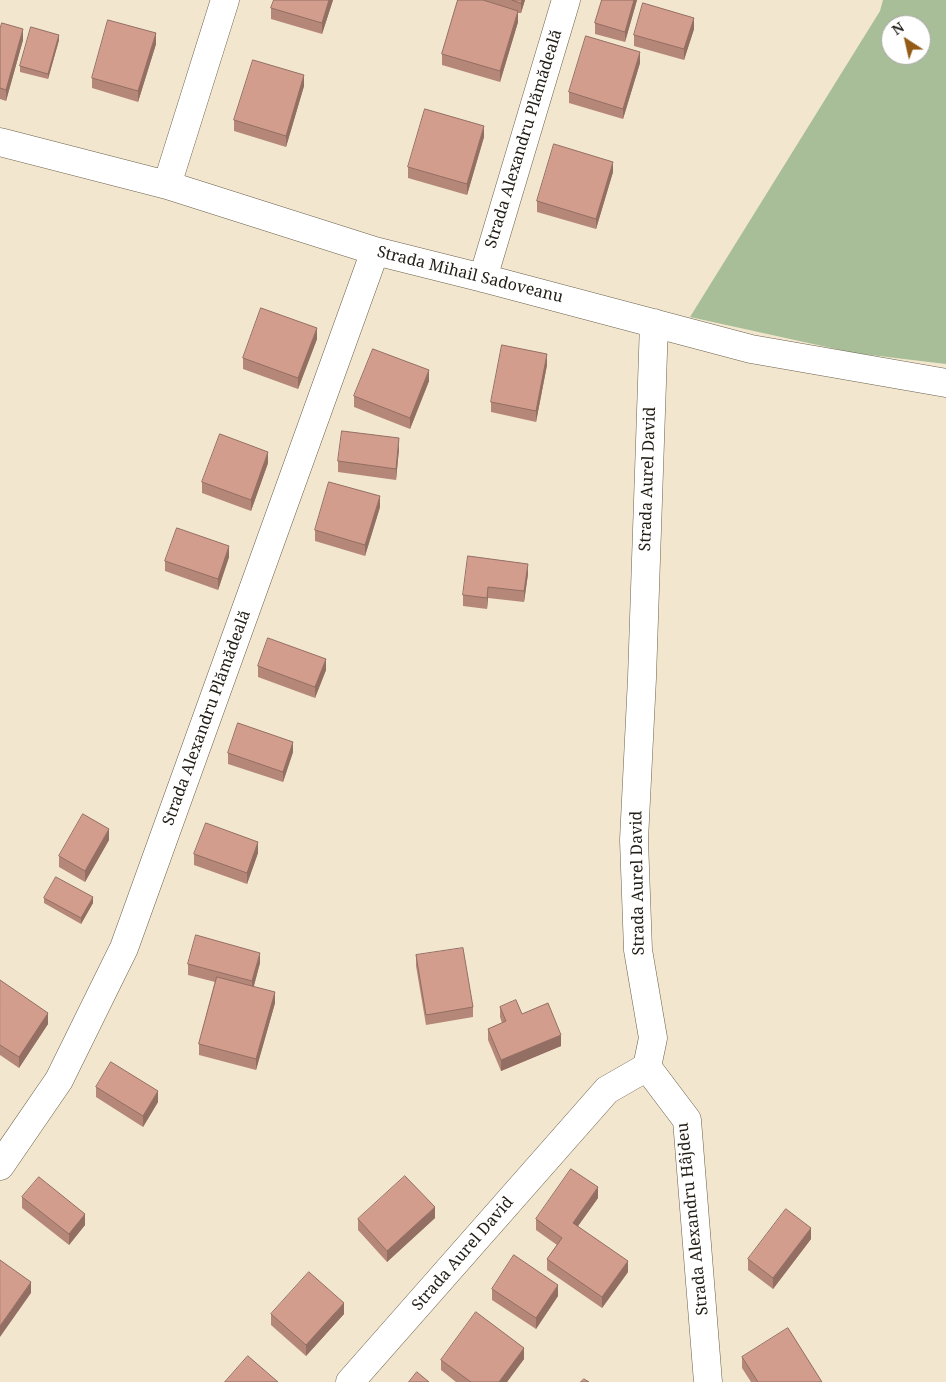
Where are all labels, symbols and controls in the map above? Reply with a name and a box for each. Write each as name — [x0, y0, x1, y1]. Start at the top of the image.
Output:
north arrow — [881, 15, 931, 65]
text: N — [888, 17, 908, 39]
street label: Strada Alexandru Plămădeală — [482, 27, 566, 251]
street label: Strada Mihail Sadoveanu — [375, 243, 565, 307]
street label: Strada Aurel David — [636, 406, 660, 552]
street label: Strada Alexandru Plămădeală — [159, 608, 255, 828]
street label: Strada Aurel David — [627, 810, 649, 956]
street label: Strada Alexandru Hâjdeu — [673, 1122, 713, 1316]
street label: Strada Aurel David — [408, 1193, 518, 1315]

